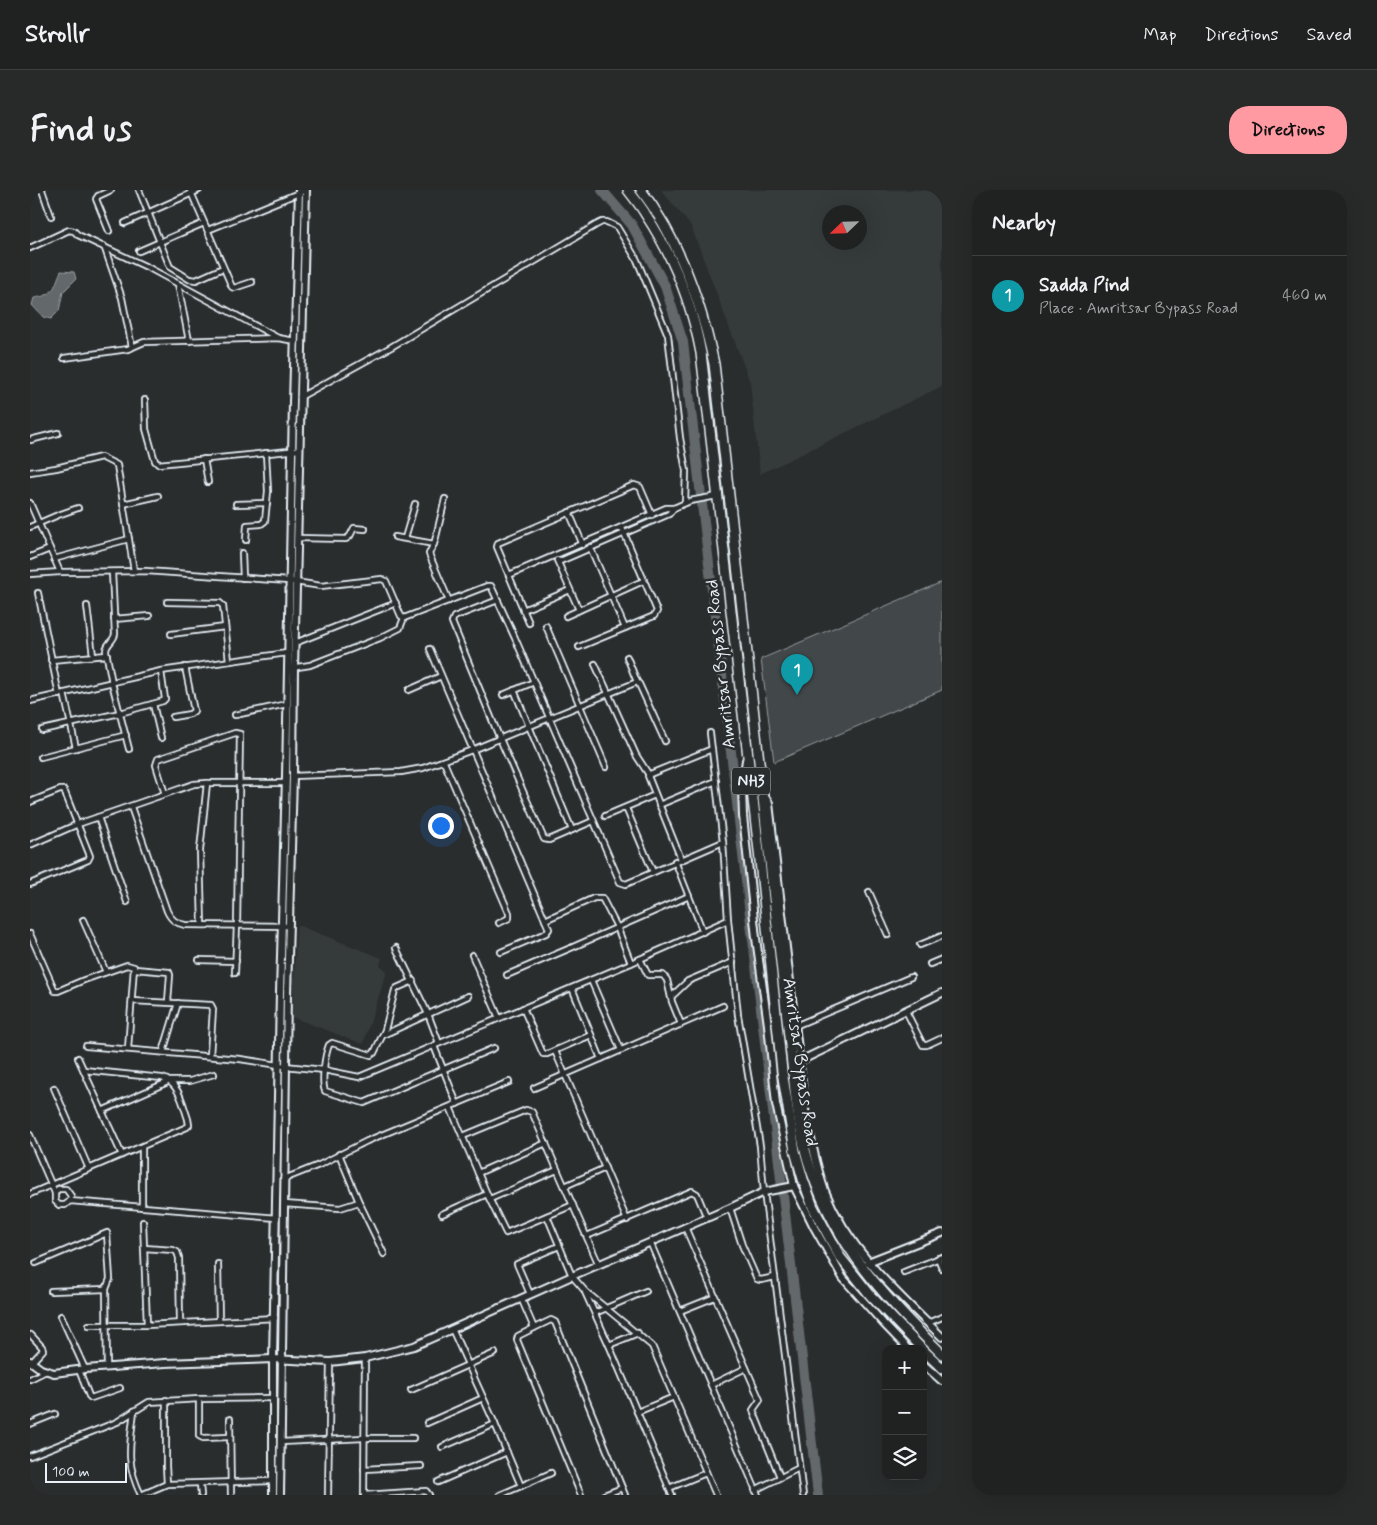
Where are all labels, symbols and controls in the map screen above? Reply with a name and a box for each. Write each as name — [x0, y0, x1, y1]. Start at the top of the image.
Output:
text: Strollr — [25, 19, 89, 50]
text: Map — [1144, 23, 1177, 47]
text: Directions — [1205, 23, 1279, 47]
text: Saved — [1307, 23, 1352, 47]
button: Directions — [1229, 106, 1347, 154]
text: Find us — [30, 107, 132, 153]
north arrow — [822, 205, 867, 250]
text: Nearby — [992, 209, 1056, 237]
text: Sadda Pind — [1039, 273, 1130, 298]
text: 1 — [1004, 285, 1012, 306]
text: 460 m — [1282, 285, 1327, 306]
text: Place · Amritsar Bypass Road — [1039, 298, 1238, 319]
street label: Amritsar Bypass Road — [700, 578, 742, 750]
pin: 1 — [781, 654, 813, 695]
road number: NH3 — [732, 768, 770, 794]
your location — [428, 813, 454, 839]
street label: Amritsar Bypass Road — [776, 976, 824, 1148]
map controls — [882, 1345, 927, 1480]
button: + — [882, 1345, 927, 1390]
button: − — [882, 1390, 927, 1435]
button: layers — [882, 1435, 927, 1480]
scale bar — [45, 1460, 128, 1483]
text: 100 m — [52, 1463, 90, 1481]

